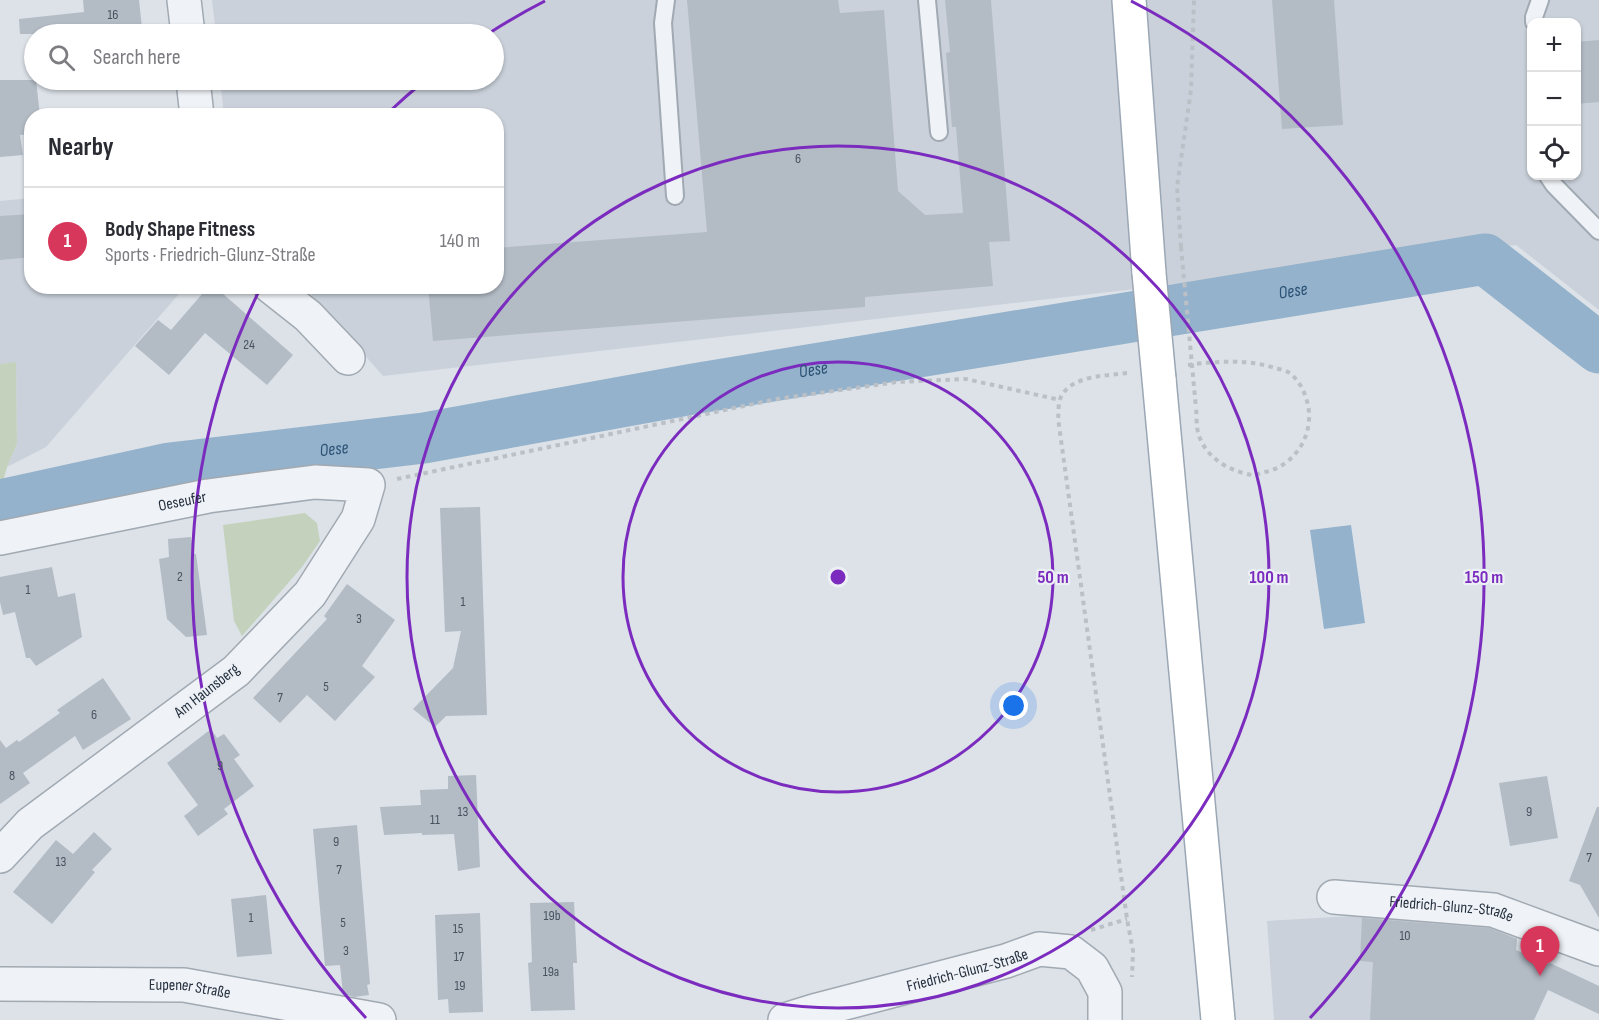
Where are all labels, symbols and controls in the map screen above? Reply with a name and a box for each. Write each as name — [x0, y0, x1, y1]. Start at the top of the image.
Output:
house number: 16 — [107, 6, 119, 23]
map controls — [1527, 18, 1581, 180]
button: + — [1527, 18, 1581, 72]
search box — [24, 24, 504, 90]
icon: search — [45, 41, 78, 74]
text: Search here — [93, 44, 180, 71]
button: − — [1527, 72, 1581, 126]
button: locate — [1527, 126, 1581, 180]
text: Nearby — [48, 132, 114, 163]
house number: 6 — [795, 150, 801, 167]
text: Body Shape Fitness — [105, 216, 255, 243]
text: 1 — [64, 229, 71, 253]
text: 140 m — [440, 229, 480, 253]
text: Sports · Friedrich-Glunz-Straße — [105, 243, 316, 267]
water label: Oese — [1277, 278, 1309, 303]
house number: 24 — [243, 336, 255, 353]
water label: Oese — [797, 357, 829, 382]
water label: Oese — [318, 437, 350, 461]
street label: Oeseufer — [157, 487, 208, 515]
centre of rings — [828, 567, 848, 587]
text: 50 m — [1037, 567, 1069, 588]
text: 100 m — [1250, 567, 1289, 588]
text: 150 m — [1465, 567, 1503, 588]
house number: 2 — [177, 568, 183, 585]
house number: 1 — [26, 581, 31, 598]
house number: 1 — [461, 593, 466, 610]
house number: 3 — [356, 610, 362, 627]
street label: Am Haunsberg — [170, 660, 243, 723]
house number: 5 — [323, 678, 329, 695]
house number: 7 — [277, 689, 283, 706]
your location — [999, 691, 1028, 720]
house number: 6 — [91, 706, 97, 723]
house number: 9 — [217, 757, 223, 774]
house number: 8 — [9, 767, 15, 784]
house number: 13 — [458, 803, 469, 820]
house number: 9 — [1526, 803, 1532, 820]
house number: 11 — [430, 811, 440, 828]
house number: 9 — [333, 833, 339, 850]
house number: 7 — [1586, 849, 1592, 866]
house number: 13 — [56, 853, 67, 870]
house number: 7 — [336, 861, 342, 878]
street label: Friedrich-Glunz-Straße — [1389, 892, 1516, 926]
house number: 19b — [544, 907, 561, 924]
house number: 1 — [249, 909, 254, 926]
house number: 5 — [340, 914, 346, 931]
house number: 15 — [453, 920, 464, 937]
pin: 1 — [1520, 926, 1560, 976]
house number: 10 — [1399, 927, 1411, 944]
house number: 3 — [343, 942, 349, 959]
street label: Friedrich-Glunz-Straße — [905, 944, 1031, 996]
house number: 17 — [454, 948, 465, 965]
house number: 19a — [543, 963, 559, 980]
street label: Eupener Straße — [149, 975, 232, 1003]
house number: 19 — [454, 977, 466, 994]

